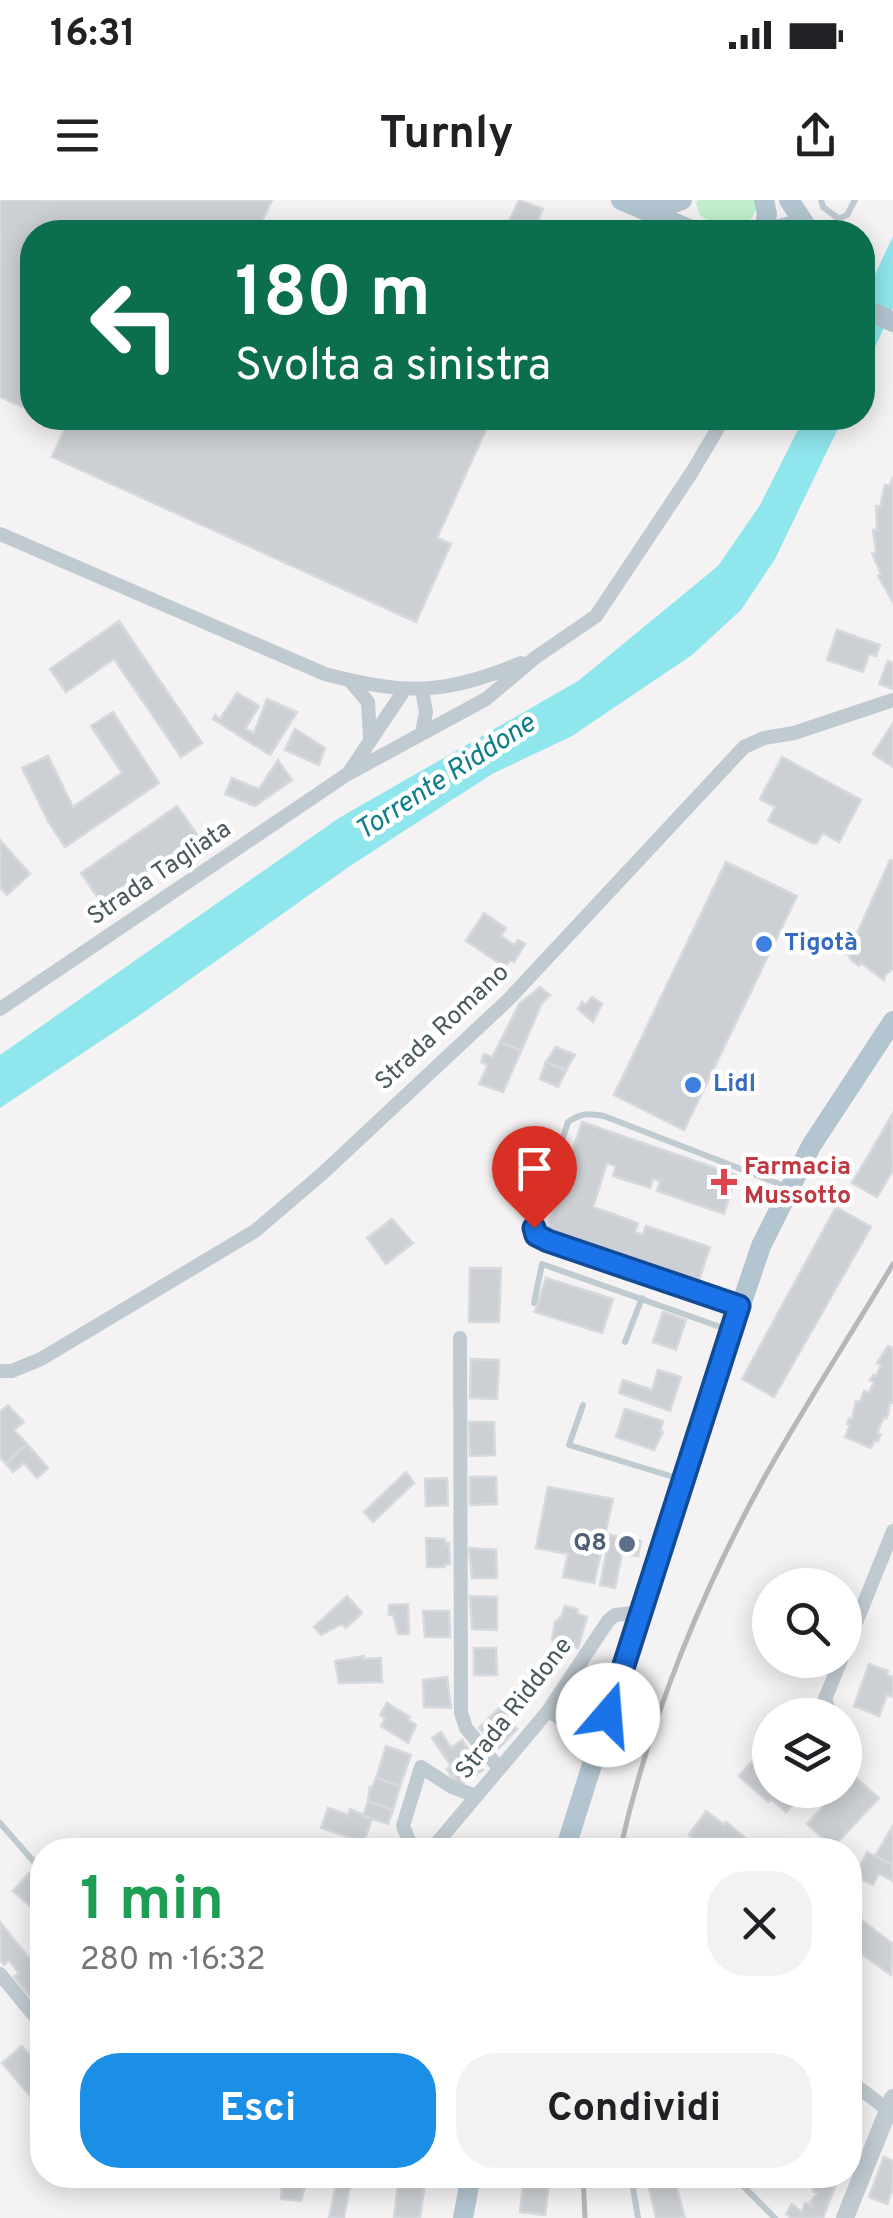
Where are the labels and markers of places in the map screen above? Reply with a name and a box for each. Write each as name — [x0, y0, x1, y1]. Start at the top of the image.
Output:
place label: Tigotà — [784, 928, 858, 960]
marker: Tigotà — [753, 933, 775, 955]
place label: Lidl — [713, 1069, 756, 1101]
marker: Lidl — [682, 1074, 704, 1096]
pin — [492, 1126, 577, 1229]
place label: Farmacia Mussotto — [744, 1152, 851, 1213]
marker: Farmacia Mussotto — [713, 1171, 735, 1193]
place label: Q8 — [573, 1528, 607, 1560]
marker: Q8 — [616, 1533, 638, 1555]

